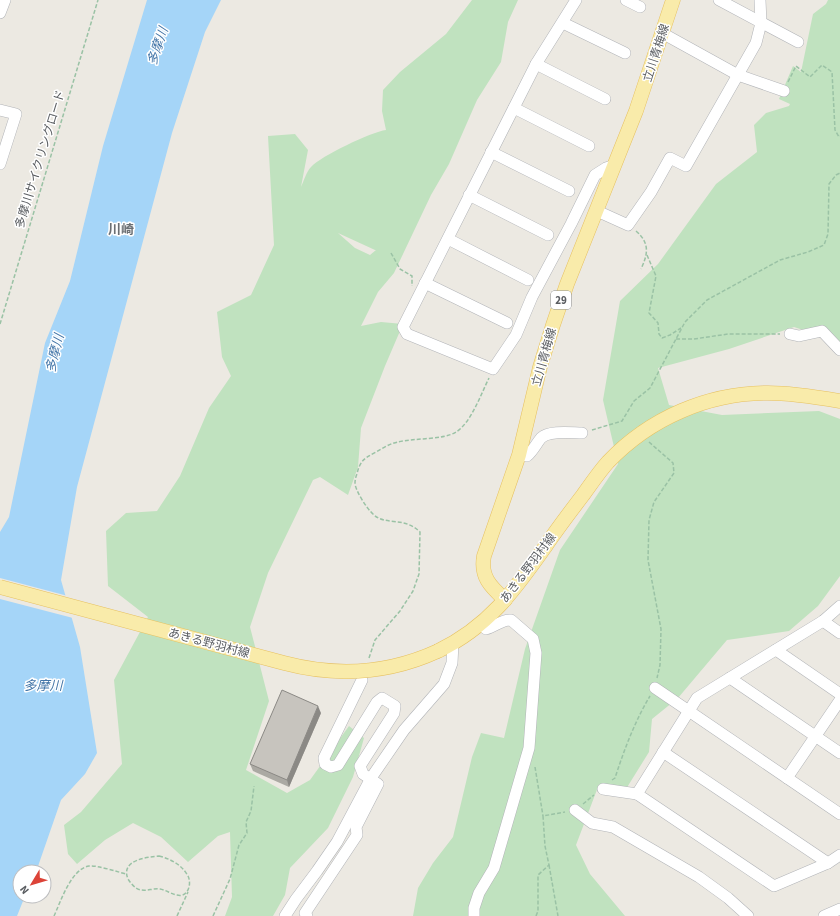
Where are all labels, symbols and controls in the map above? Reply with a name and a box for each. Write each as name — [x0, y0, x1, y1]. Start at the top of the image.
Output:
street label: 立川青梅線 — [639, 22, 674, 84]
water label: 多摩川 — [143, 23, 173, 68]
street label: 多摩川サイクリングロード — [11, 88, 70, 230]
district label: 川崎 — [108, 221, 134, 239]
road number: 29 — [551, 291, 571, 309]
street label: 立川青梅線 — [528, 326, 561, 388]
water label: 多摩川 — [42, 330, 69, 374]
street label: あきる野羽村線 — [496, 530, 560, 607]
street label: あきる野羽村線 — [166, 624, 252, 663]
water label: 多摩川 — [23, 677, 64, 695]
north arrow — [12, 864, 52, 904]
text: N — [16, 882, 33, 897]

